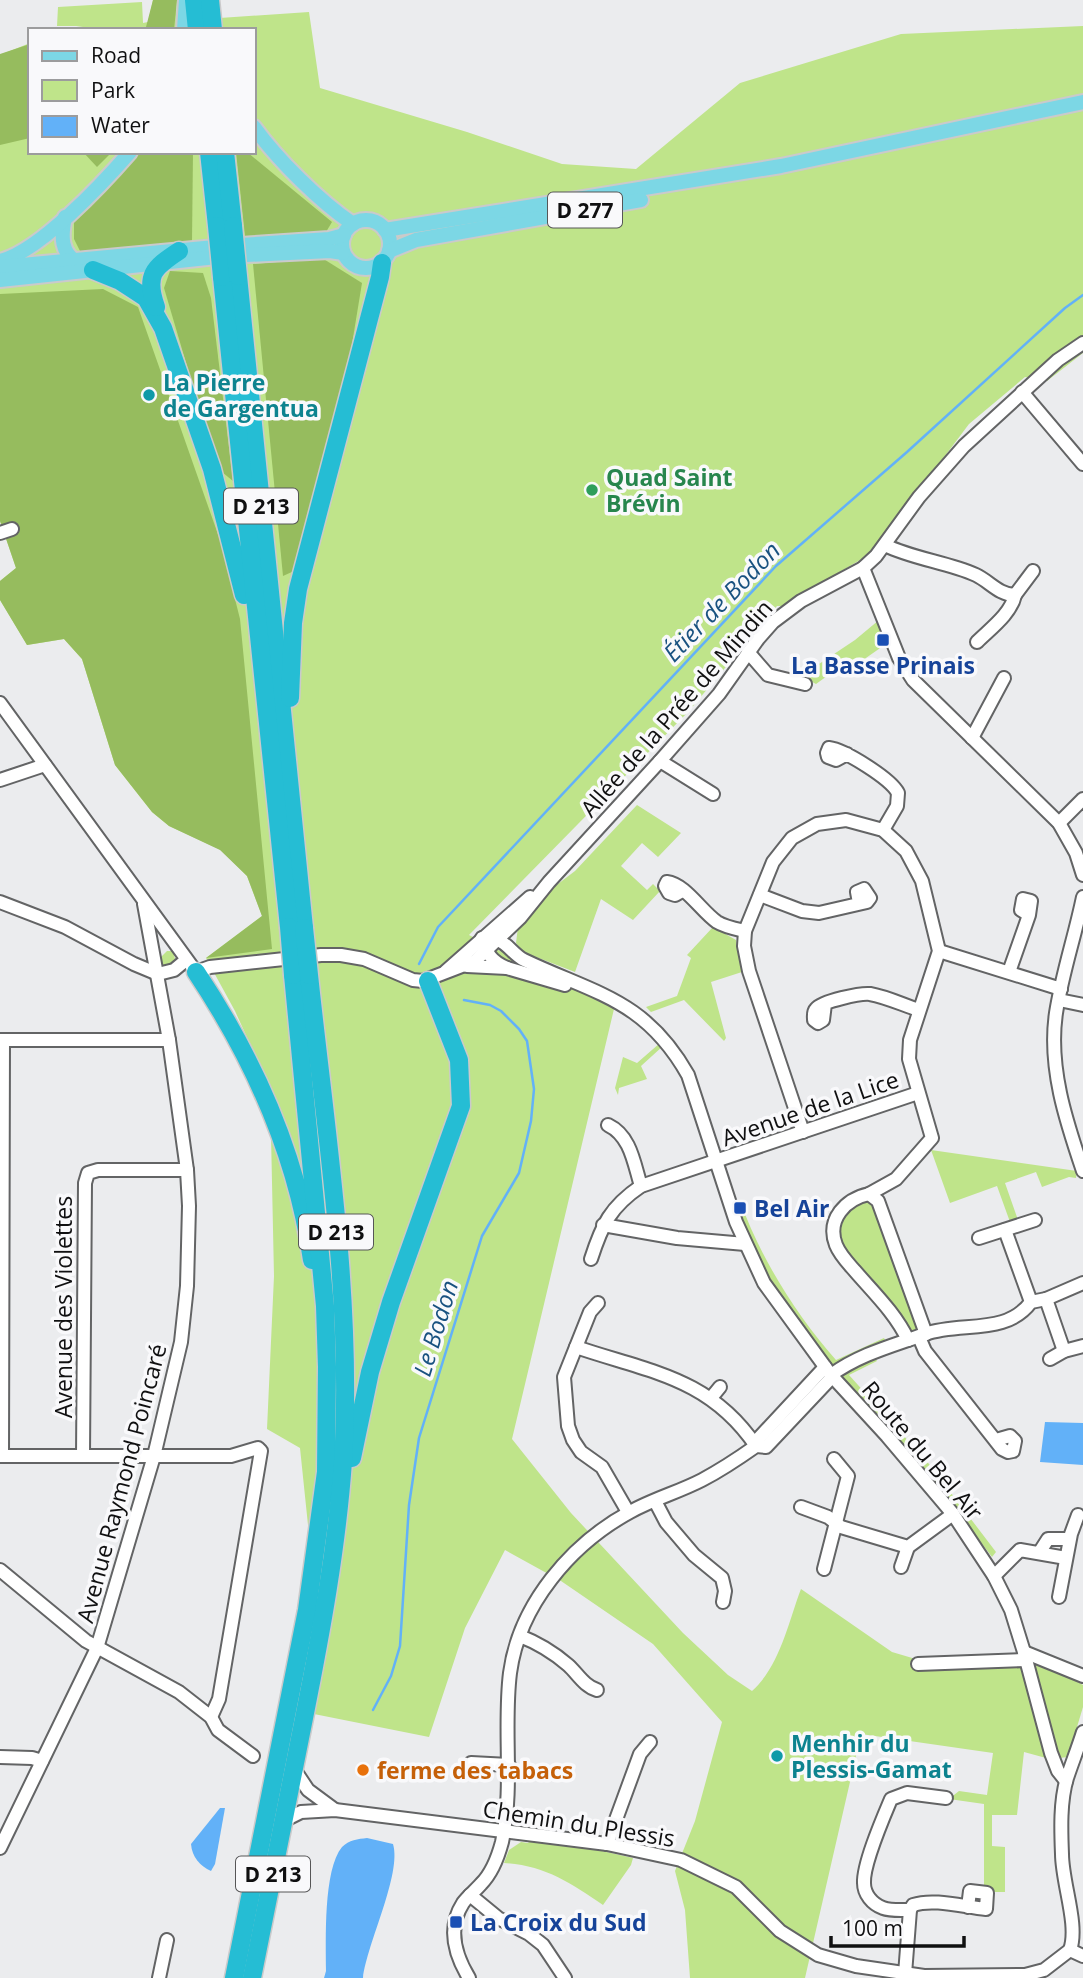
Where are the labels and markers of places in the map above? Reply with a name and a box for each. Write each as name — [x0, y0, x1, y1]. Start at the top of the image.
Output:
place label: La Pierre de Gargentua — [163, 366, 319, 424]
marker: La Pierre de Gargentua — [141, 387, 157, 403]
place label: Quad Saint Brévin — [606, 461, 733, 519]
marker: Quad Saint Brévin — [584, 482, 600, 498]
marker: La Basse Prinais — [875, 632, 891, 648]
place label: La Basse Prinais — [791, 649, 975, 681]
place label: Bel Air — [754, 1192, 829, 1224]
marker: Bel Air — [732, 1200, 748, 1216]
place label: Menhir du Plessis-Gamat — [791, 1727, 952, 1785]
marker: Menhir du Plessis-Gamat — [769, 1748, 785, 1764]
place label: ferme des tabacs — [377, 1754, 573, 1786]
marker: ferme des tabacs — [355, 1762, 371, 1778]
place label: La Croix du Sud — [470, 1906, 646, 1938]
marker: La Croix du Sud — [448, 1914, 464, 1930]

